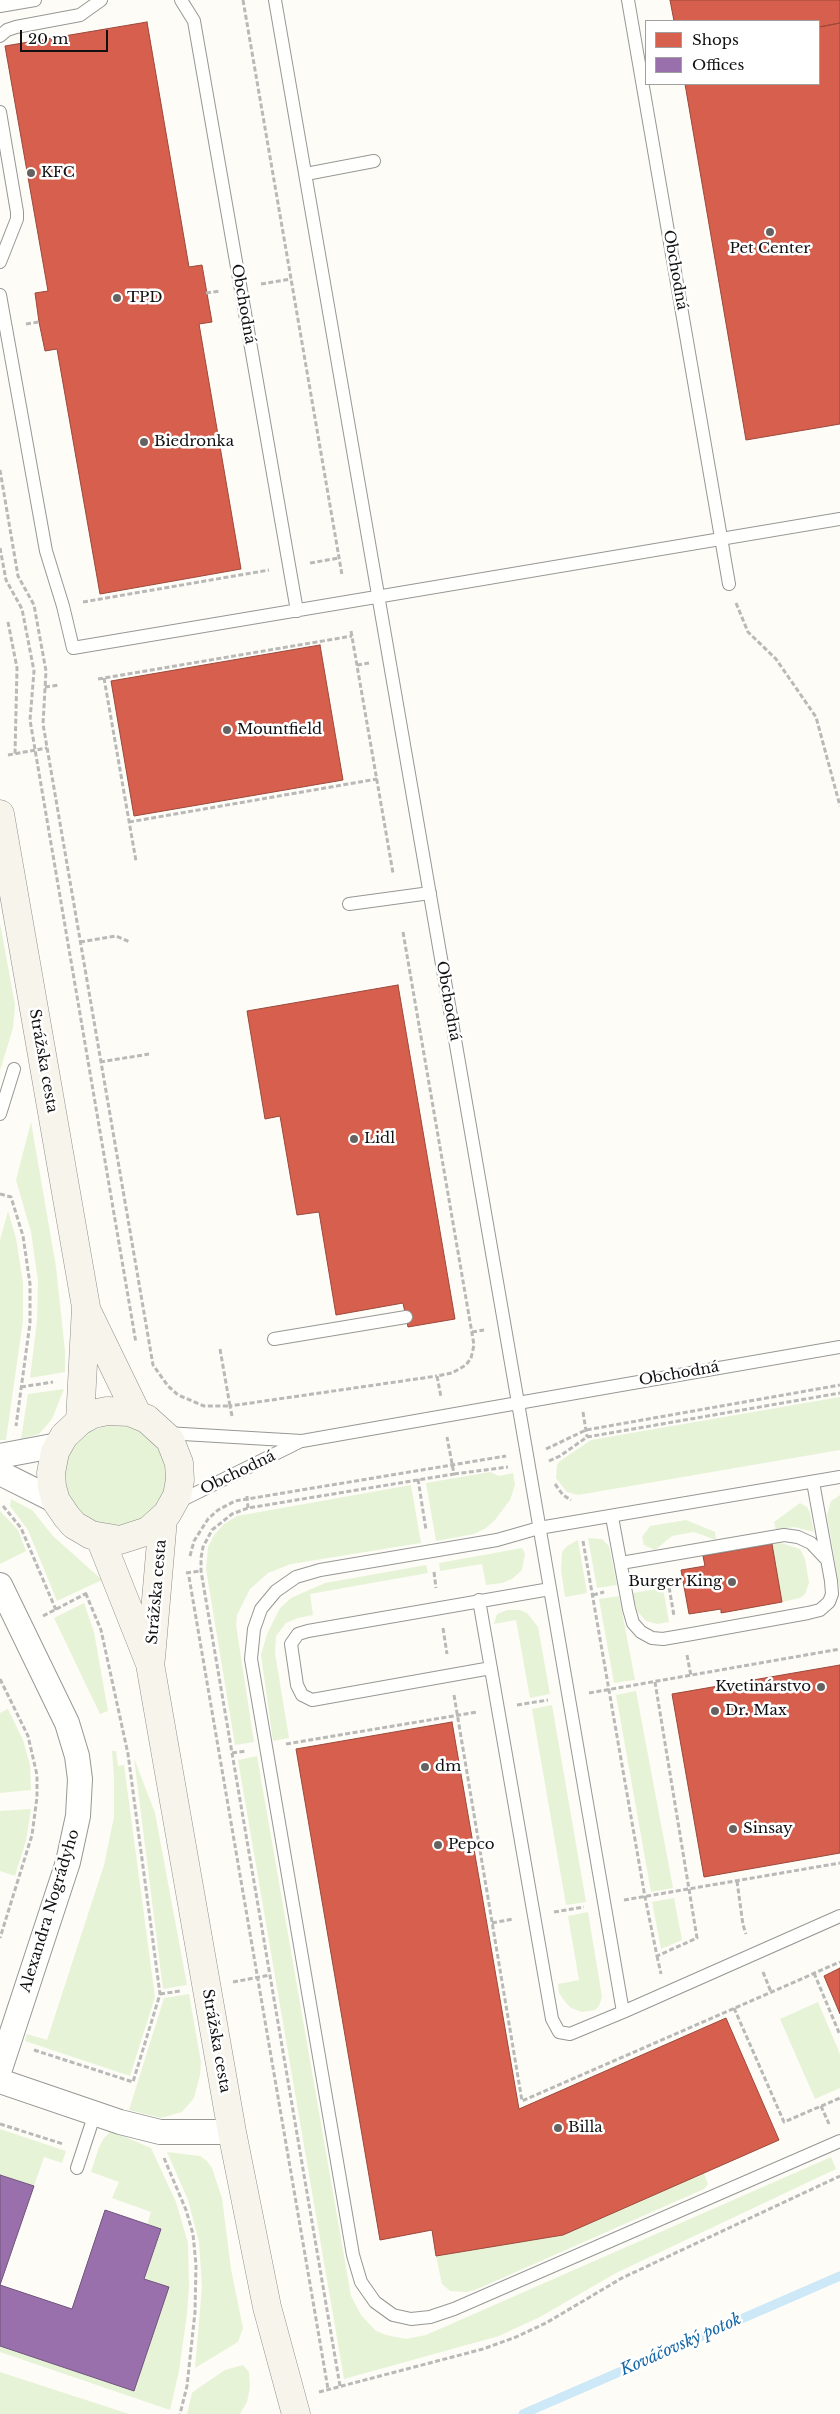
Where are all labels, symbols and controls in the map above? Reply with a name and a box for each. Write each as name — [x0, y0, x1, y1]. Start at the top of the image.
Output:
scale bar — [22, 20, 110, 52]
legend — [645, 20, 820, 85]
text: 20 m — [28, 29, 68, 48]
text: Shops — [692, 30, 739, 49]
text: Offices — [692, 55, 744, 74]
place label: KFC — [41, 164, 75, 182]
marker: KFC — [25, 167, 37, 179]
marker: Pet Center — [764, 226, 776, 238]
street label: Obchodná — [659, 229, 691, 311]
place label: Pet Center — [730, 240, 810, 258]
street label: Obchodná — [227, 263, 259, 345]
place label: TPD — [127, 289, 163, 307]
marker: TPD — [111, 292, 123, 304]
place label: Biedronka — [154, 433, 234, 451]
marker: Biedronka — [138, 436, 150, 448]
place label: Mountfield — [237, 721, 322, 739]
marker: Mountfield — [221, 724, 233, 736]
street label: Obchodná — [432, 960, 464, 1042]
street label: Strážska cesta — [25, 1008, 61, 1114]
place label: Lidl — [364, 1130, 395, 1148]
marker: Lidl — [348, 1133, 360, 1145]
street label: Obchodná — [638, 1358, 720, 1390]
street label: Obchodná — [198, 1447, 278, 1499]
street label: Strážska cesta — [143, 1539, 171, 1645]
place label: Burger King — [628, 1573, 722, 1591]
marker: Burger King — [726, 1576, 738, 1588]
place label: Kvetinárstvo — [715, 1678, 811, 1696]
marker: Kvetinárstvo — [815, 1681, 827, 1693]
place label: Dr. Max — [725, 1702, 787, 1720]
marker: Dr. Max — [709, 1705, 721, 1717]
place label: dm — [435, 1758, 461, 1776]
marker: dm — [419, 1761, 431, 1773]
place label: Sinsay — [743, 1820, 793, 1838]
marker: Sinsay — [727, 1823, 739, 1835]
street label: Alexandra Nográdyho — [17, 1827, 83, 1995]
place label: Pepco — [448, 1836, 494, 1854]
marker: Pepco — [432, 1839, 444, 1851]
street label: Strážska cesta — [198, 1988, 234, 2094]
place label: Billa — [568, 2119, 603, 2137]
marker: Billa — [552, 2122, 564, 2134]
water label: Kováčovský potok — [618, 2310, 744, 2380]

